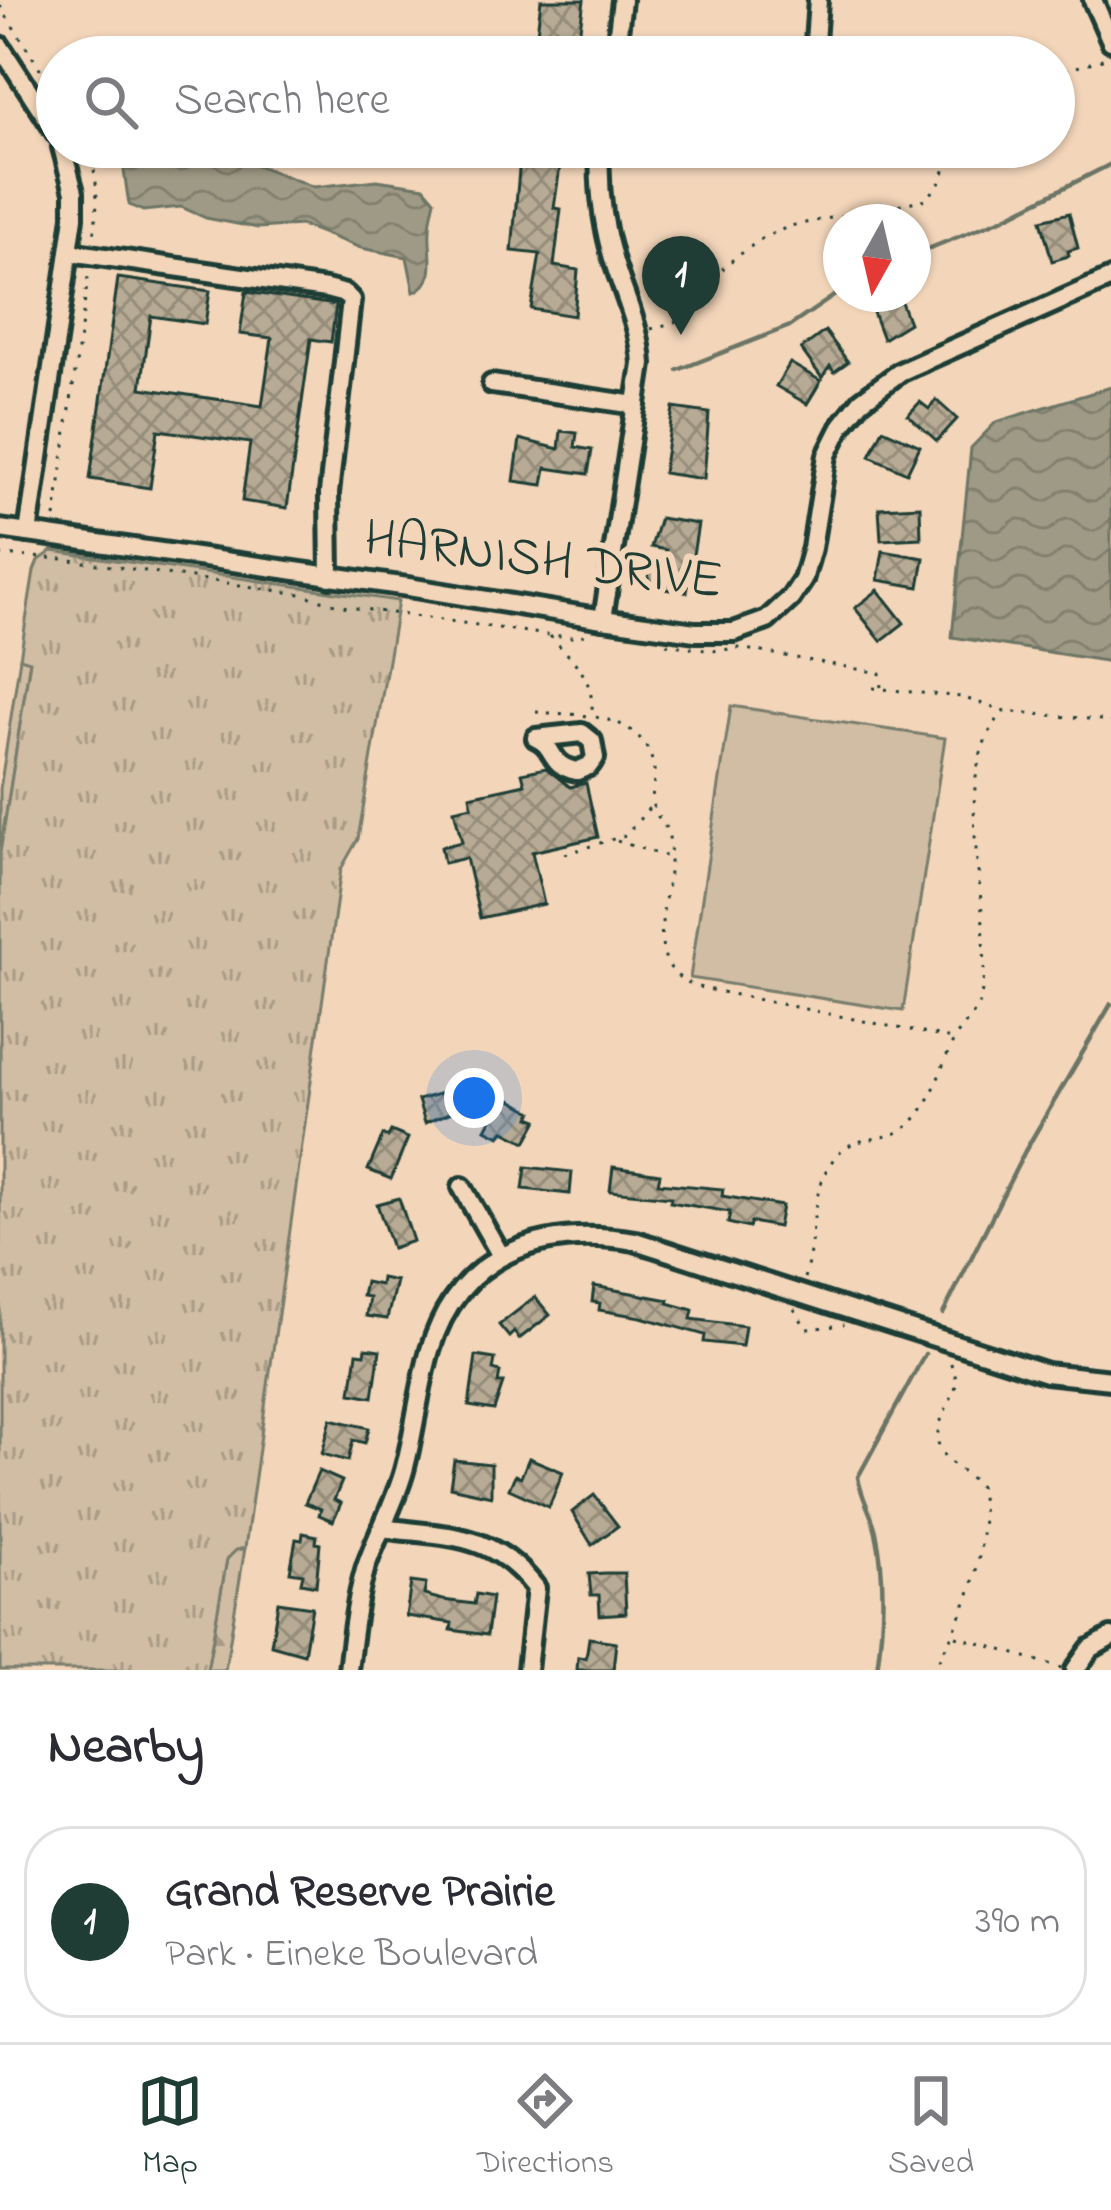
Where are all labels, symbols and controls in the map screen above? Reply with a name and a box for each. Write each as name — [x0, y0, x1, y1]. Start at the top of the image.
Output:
search box — [36, 36, 1075, 168]
icon: search — [78, 69, 144, 135]
text: Search here — [174, 69, 390, 135]
north arrow — [823, 204, 931, 312]
pin: 1 — [642, 236, 720, 335]
street label: HARNISH DRIVE — [359, 501, 727, 623]
your location — [444, 1068, 504, 1128]
text: Nearby — [48, 1711, 204, 1786]
text: Grand Reserve Prairie — [165, 1861, 554, 1927]
text: 1 — [84, 1894, 96, 1951]
text: 390 m — [975, 1894, 1060, 1951]
text: Park · Eineke Boulevard — [165, 1927, 538, 1984]
tab: Map — [137, 2068, 203, 2188]
tab: Directions — [477, 2068, 614, 2188]
tab: Saved — [888, 2068, 974, 2188]

